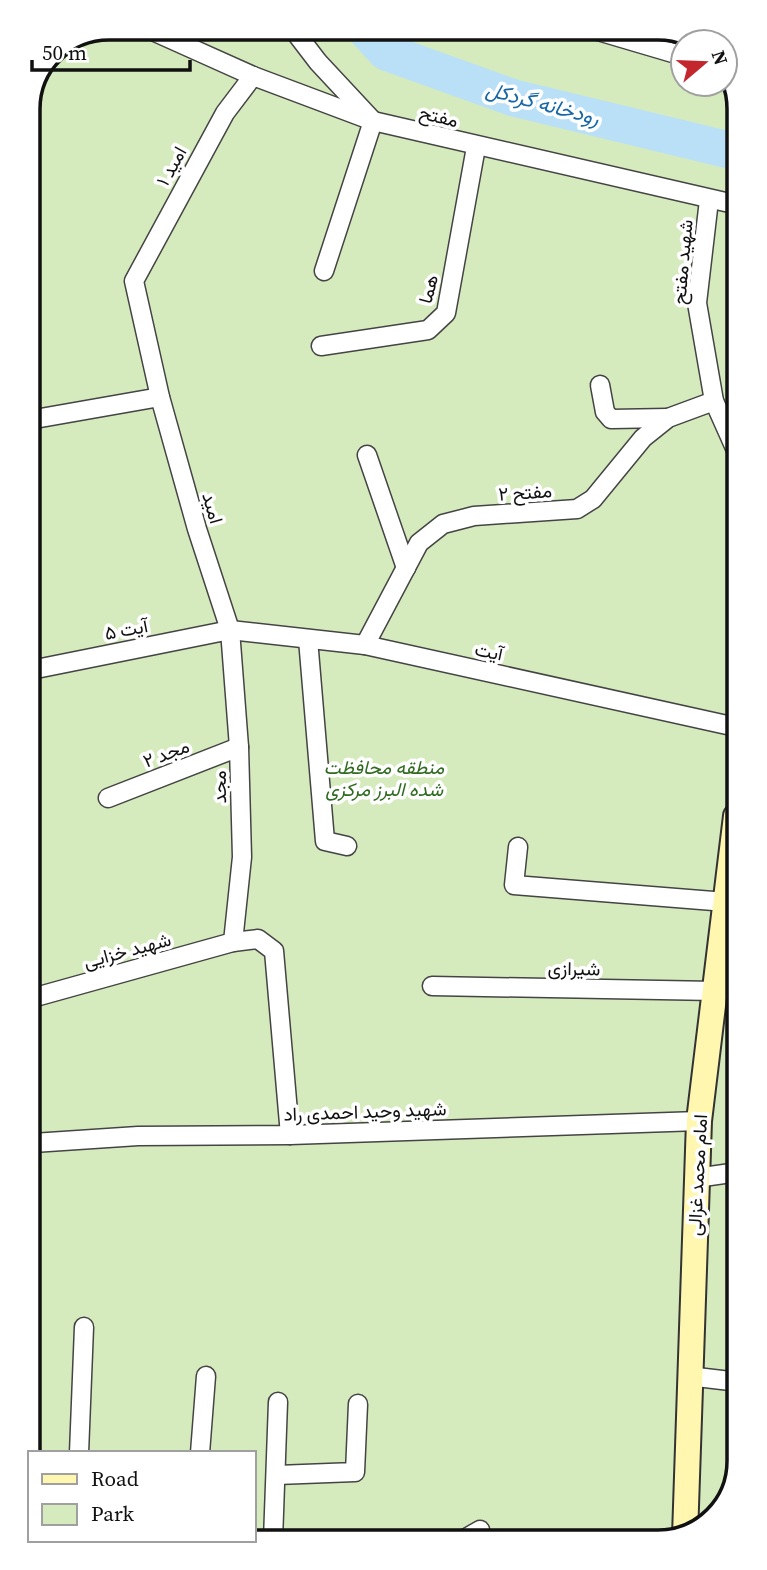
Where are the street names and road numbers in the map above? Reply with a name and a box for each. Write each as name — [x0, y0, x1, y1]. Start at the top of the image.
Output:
street label: مفتح — [416, 99, 461, 134]
street label: امید ۱ — [150, 142, 192, 190]
street label: شهید مفتح — [665, 218, 700, 306]
street label: هما — [412, 272, 444, 306]
street label: مفتح ۲ — [497, 477, 553, 508]
street label: امید — [196, 489, 230, 527]
street label: آیت ۵ — [102, 612, 151, 646]
street label: آیت — [473, 635, 507, 667]
street label: مجد ۲ — [139, 732, 193, 774]
street label: مجد — [206, 770, 232, 804]
street label: شهید خزایی — [80, 926, 174, 974]
street label: شیرازی — [547, 955, 601, 981]
street label: شهید وحید احمدی راد — [283, 1095, 447, 1127]
street label: امام محمد غزالی — [681, 1113, 713, 1237]

